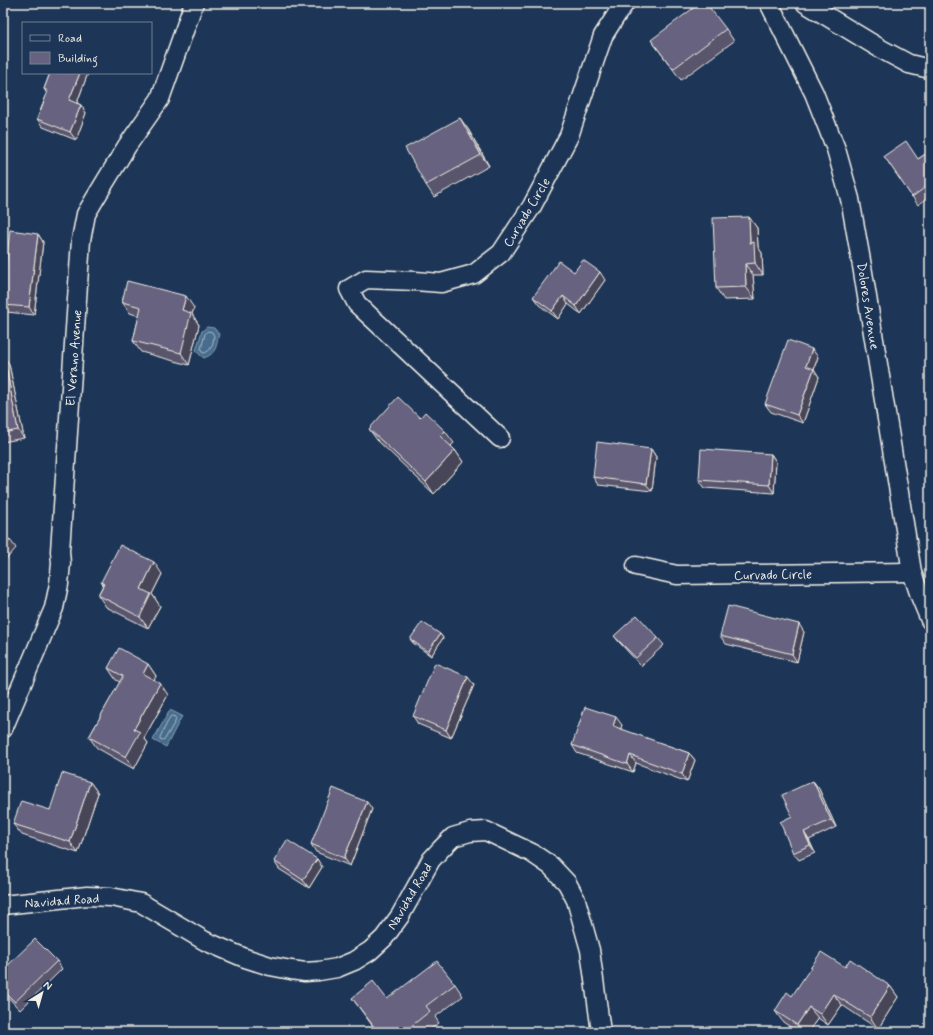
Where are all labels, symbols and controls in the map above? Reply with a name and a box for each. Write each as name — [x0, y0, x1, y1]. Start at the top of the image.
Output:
legend — [22, 22, 152, 74]
text: Road — [58, 31, 82, 47]
text: Building — [58, 51, 98, 68]
street label: Curvado Circle — [500, 175, 555, 251]
street label: Dolores Avenue — [852, 261, 883, 351]
street label: El Verano Avenue — [63, 309, 86, 407]
street label: Curvado Circle — [734, 566, 812, 585]
street label: Navidad Road — [384, 860, 437, 933]
street label: Navidad Road — [24, 890, 100, 913]
north arrow — [22, 973, 62, 1013]
text: N — [40, 978, 55, 994]

